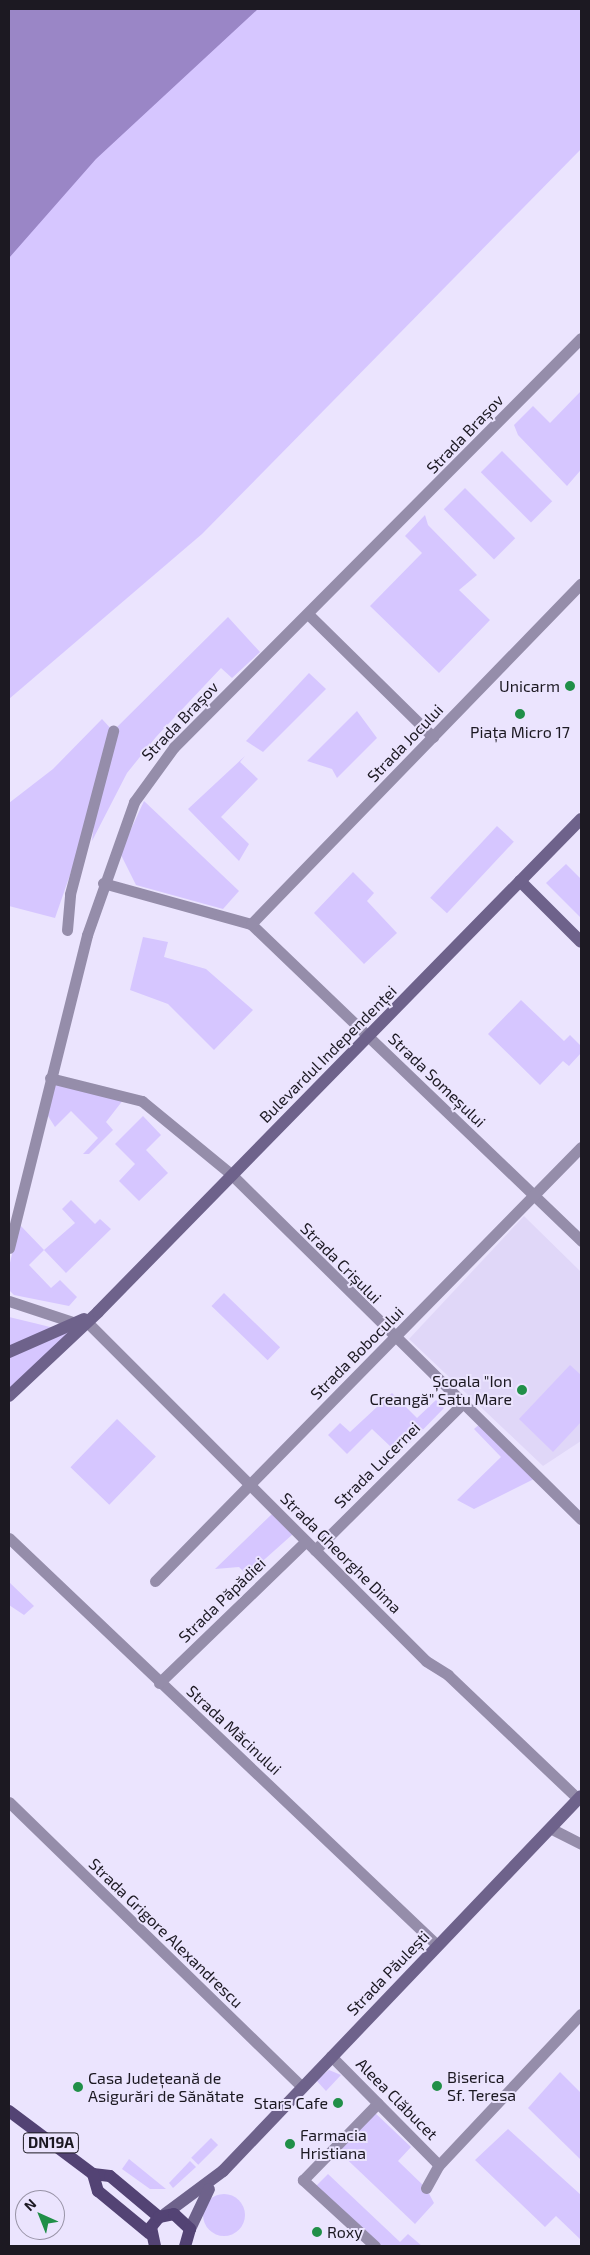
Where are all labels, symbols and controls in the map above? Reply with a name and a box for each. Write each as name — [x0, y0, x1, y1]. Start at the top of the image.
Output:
street label: Strada Brașov — [423, 390, 507, 478]
place label: Unicarm — [499, 676, 560, 696]
street label: Strada Brașov — [138, 677, 222, 765]
marker: Unicarm — [564, 680, 576, 692]
street label: Strada Jocului — [363, 700, 447, 786]
marker: Piața Micro 17 — [514, 708, 526, 720]
place label: Piața Micro 17 — [470, 722, 570, 742]
street label: Bulevardul Independenței — [255, 981, 401, 1127]
street label: Strada Someșului — [384, 1029, 490, 1131]
street label: Strada Crișului — [297, 1219, 385, 1307]
street label: Strada Bobocului — [306, 1302, 408, 1404]
place label: Școala "Ion Creangă" Satu Mare — [369, 1371, 512, 1409]
marker: Școala "Ion Creangă" Satu Mare — [516, 1384, 528, 1396]
street label: Strada Lucernei — [330, 1418, 424, 1512]
street label: Strada Gheorghe Dima — [277, 1489, 405, 1617]
street label: Strada Păpădiei — [174, 1554, 270, 1646]
street label: Strada Măcinului — [183, 1681, 285, 1779]
street label: Strada Grigore Alexandrescu — [85, 1854, 247, 2012]
street label: Strada Păulești — [343, 1927, 433, 2019]
street label: Aleea Clăbucet — [352, 2054, 442, 2144]
place label: Biserica Sf. Teresa — [447, 2067, 516, 2105]
place label: Casa Județeană de Asigurări de Sănătate — [88, 2068, 244, 2106]
marker: Biserica Sf. Teresa — [431, 2080, 443, 2092]
marker: Casa Județeană de Asigurări de Sănătate — [72, 2081, 84, 2093]
place label: Stars Cafe — [254, 2093, 328, 2113]
marker: Stars Cafe — [332, 2097, 344, 2109]
place label: Farmacia Hristiana — [300, 2125, 367, 2163]
road number: DN19A — [22, 2130, 80, 2156]
marker: Farmacia Hristiana — [284, 2138, 296, 2150]
north arrow — [15, 2190, 65, 2240]
text: N — [20, 2195, 39, 2214]
place label: Roxy — [327, 2222, 363, 2242]
marker: Roxy — [311, 2226, 323, 2238]

